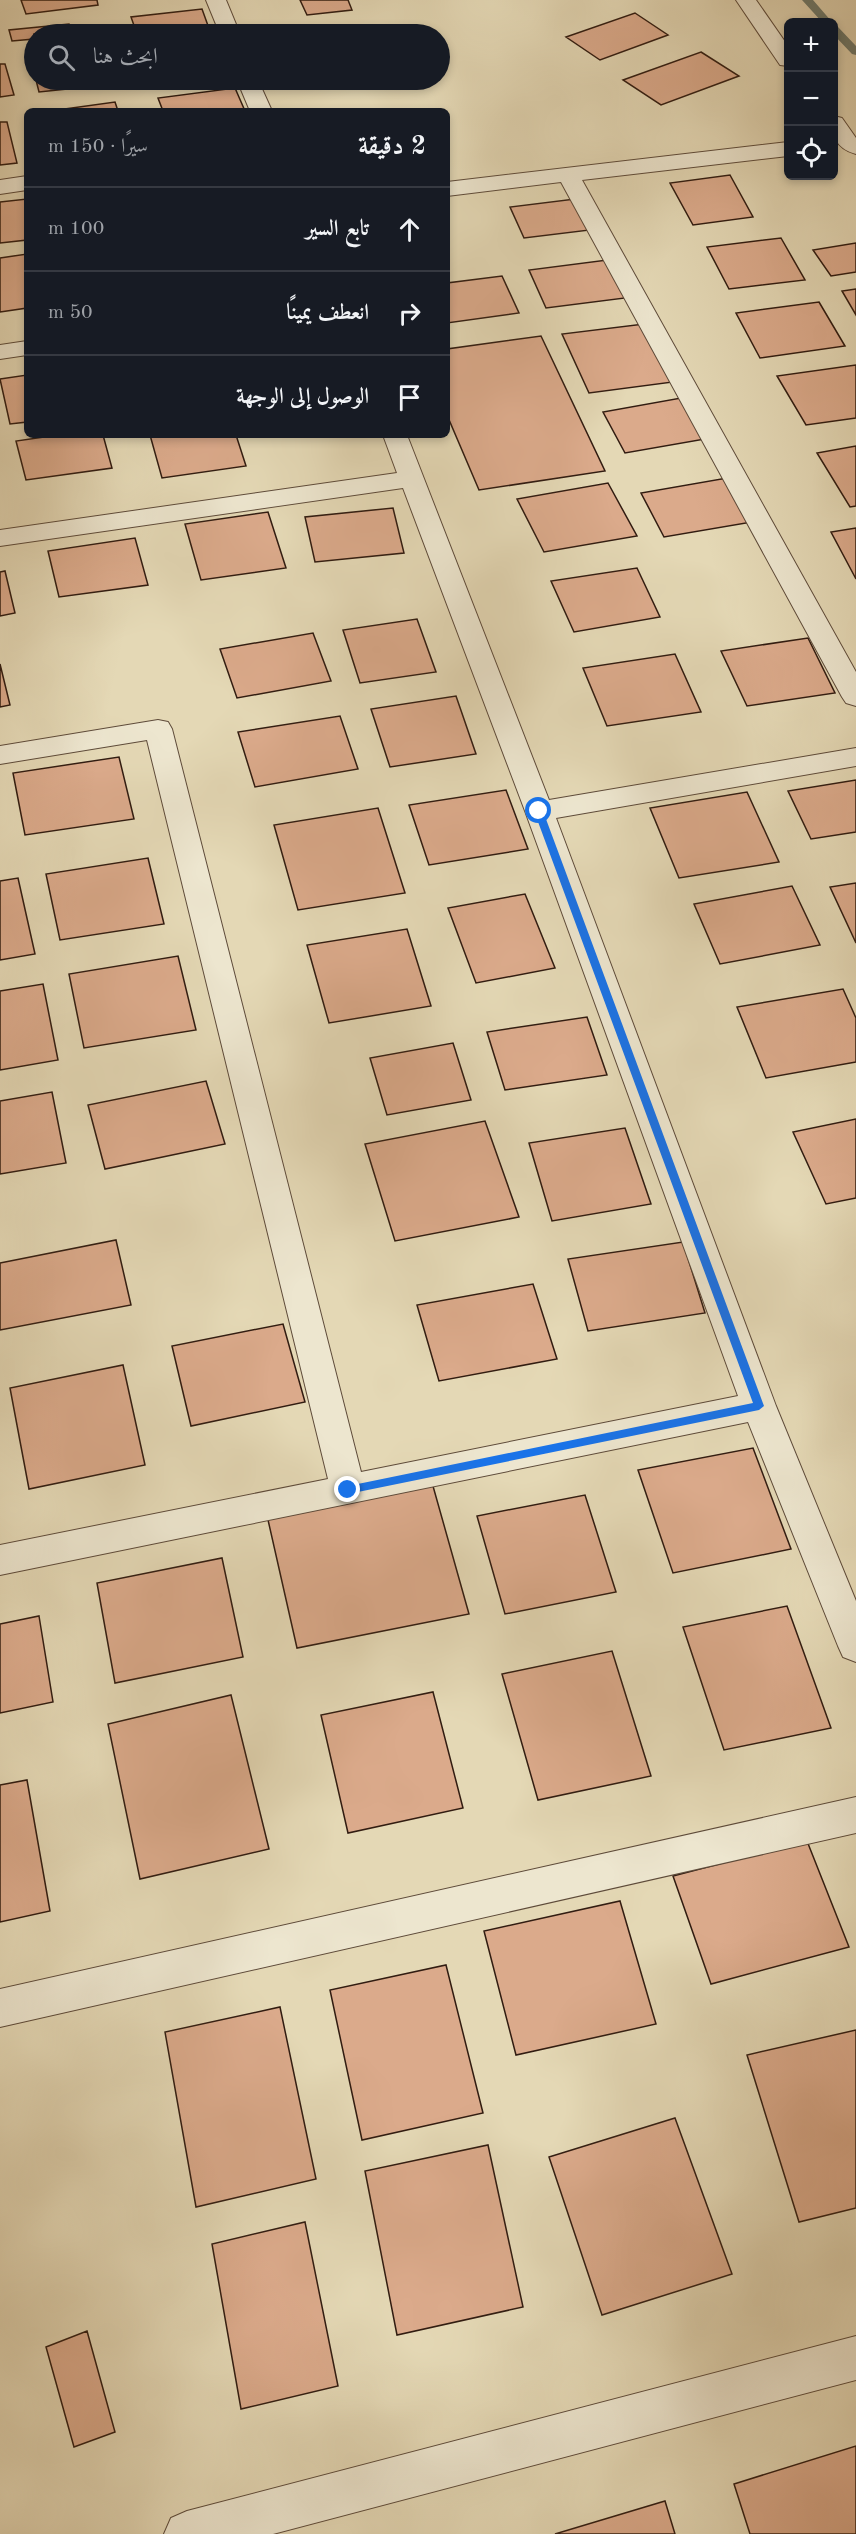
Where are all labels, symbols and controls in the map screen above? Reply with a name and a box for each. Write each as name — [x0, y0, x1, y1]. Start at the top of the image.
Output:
map controls — [784, 18, 838, 180]
button: + — [784, 18, 838, 72]
search box — [24, 24, 450, 90]
icon: search — [45, 41, 78, 74]
text: ابحث هنا — [93, 46, 158, 68]
button: − — [784, 72, 838, 126]
button: locate — [784, 126, 838, 180]
text: 2 دقيقة — [358, 134, 426, 160]
text: سيرًا · 150 m — [48, 137, 148, 157]
icon: ahead — [393, 213, 426, 246]
text: تابع السير — [305, 218, 369, 240]
text: 100 m — [48, 219, 104, 239]
icon: right — [393, 297, 426, 330]
text: انعطف يمينًا — [286, 302, 369, 324]
text: 50 m — [48, 303, 93, 323]
icon: arrive — [393, 381, 426, 414]
text: الوصول إلى الوجهة — [236, 386, 369, 408]
route start — [525, 797, 551, 823]
route end — [334, 1476, 360, 1502]

